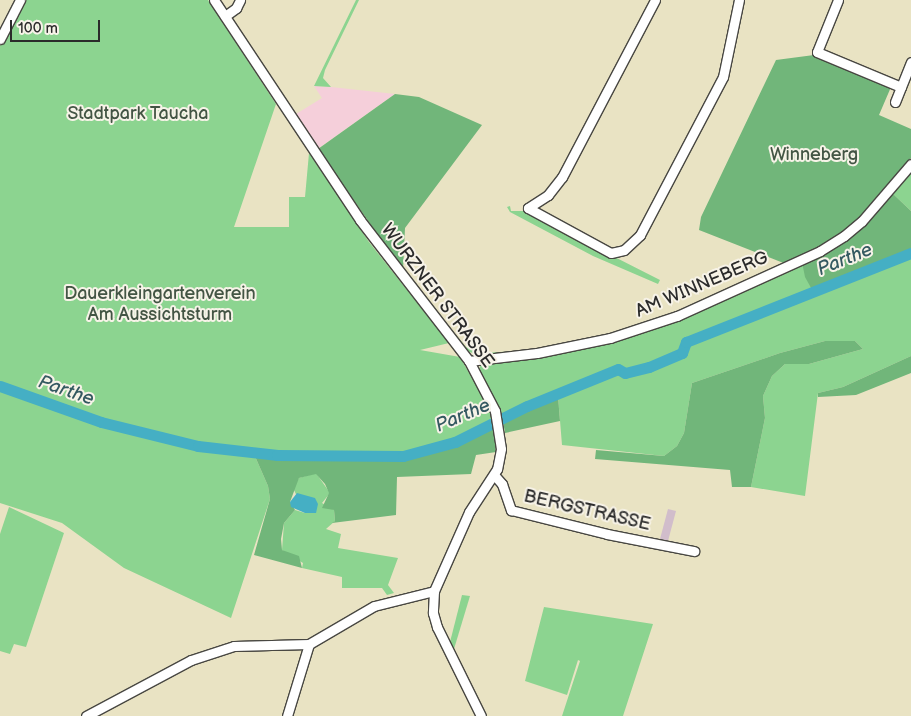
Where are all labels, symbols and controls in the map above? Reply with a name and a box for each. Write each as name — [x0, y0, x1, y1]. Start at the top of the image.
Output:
scale bar — [12, 10, 102, 42]
text: 100 m — [18, 19, 58, 38]
park label: Stadtpark Taucha — [67, 103, 209, 125]
park label: Winneberg — [770, 144, 858, 166]
street label: WURZNER STRASSE — [376, 220, 498, 372]
water label: Parthe — [814, 239, 876, 281]
street label: AM WINNEBERG — [632, 247, 772, 323]
park label: Dauerkleingartenverein Am Aussichtsturm — [64, 284, 256, 326]
water label: Parthe — [35, 371, 97, 411]
water label: Parthe — [432, 394, 494, 438]
street label: BERGSTRASSE — [522, 486, 652, 536]

